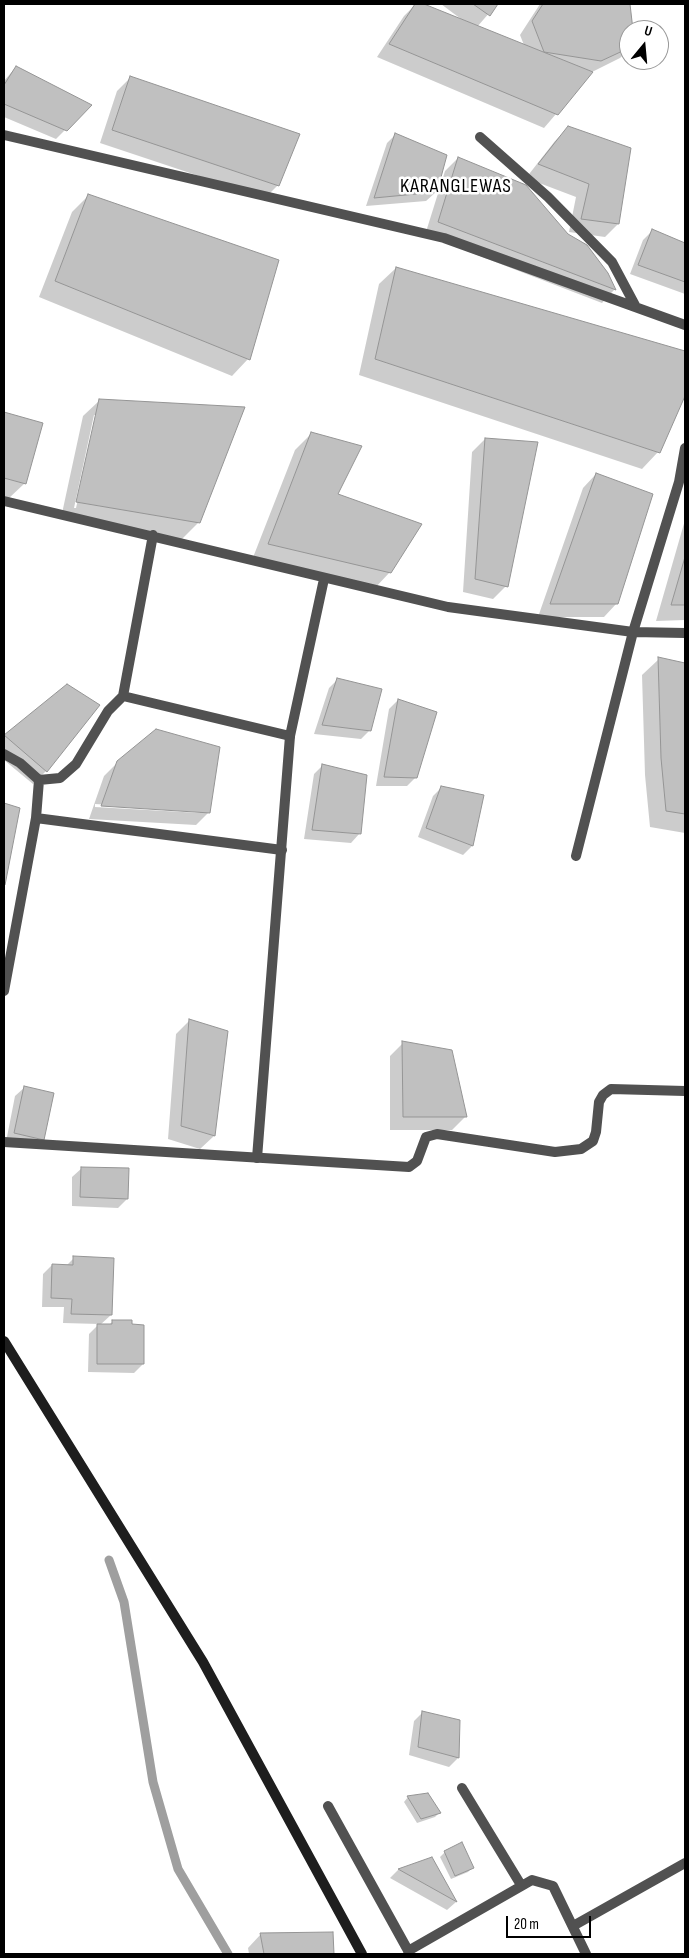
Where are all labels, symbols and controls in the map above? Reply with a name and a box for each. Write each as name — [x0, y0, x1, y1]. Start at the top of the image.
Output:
north arrow — [619, 20, 669, 70]
text: U — [642, 22, 654, 40]
district label: KARANGLEWAS — [399, 175, 513, 199]
scale bar — [509, 1906, 594, 1938]
text: 20 m — [514, 1915, 539, 1934]

